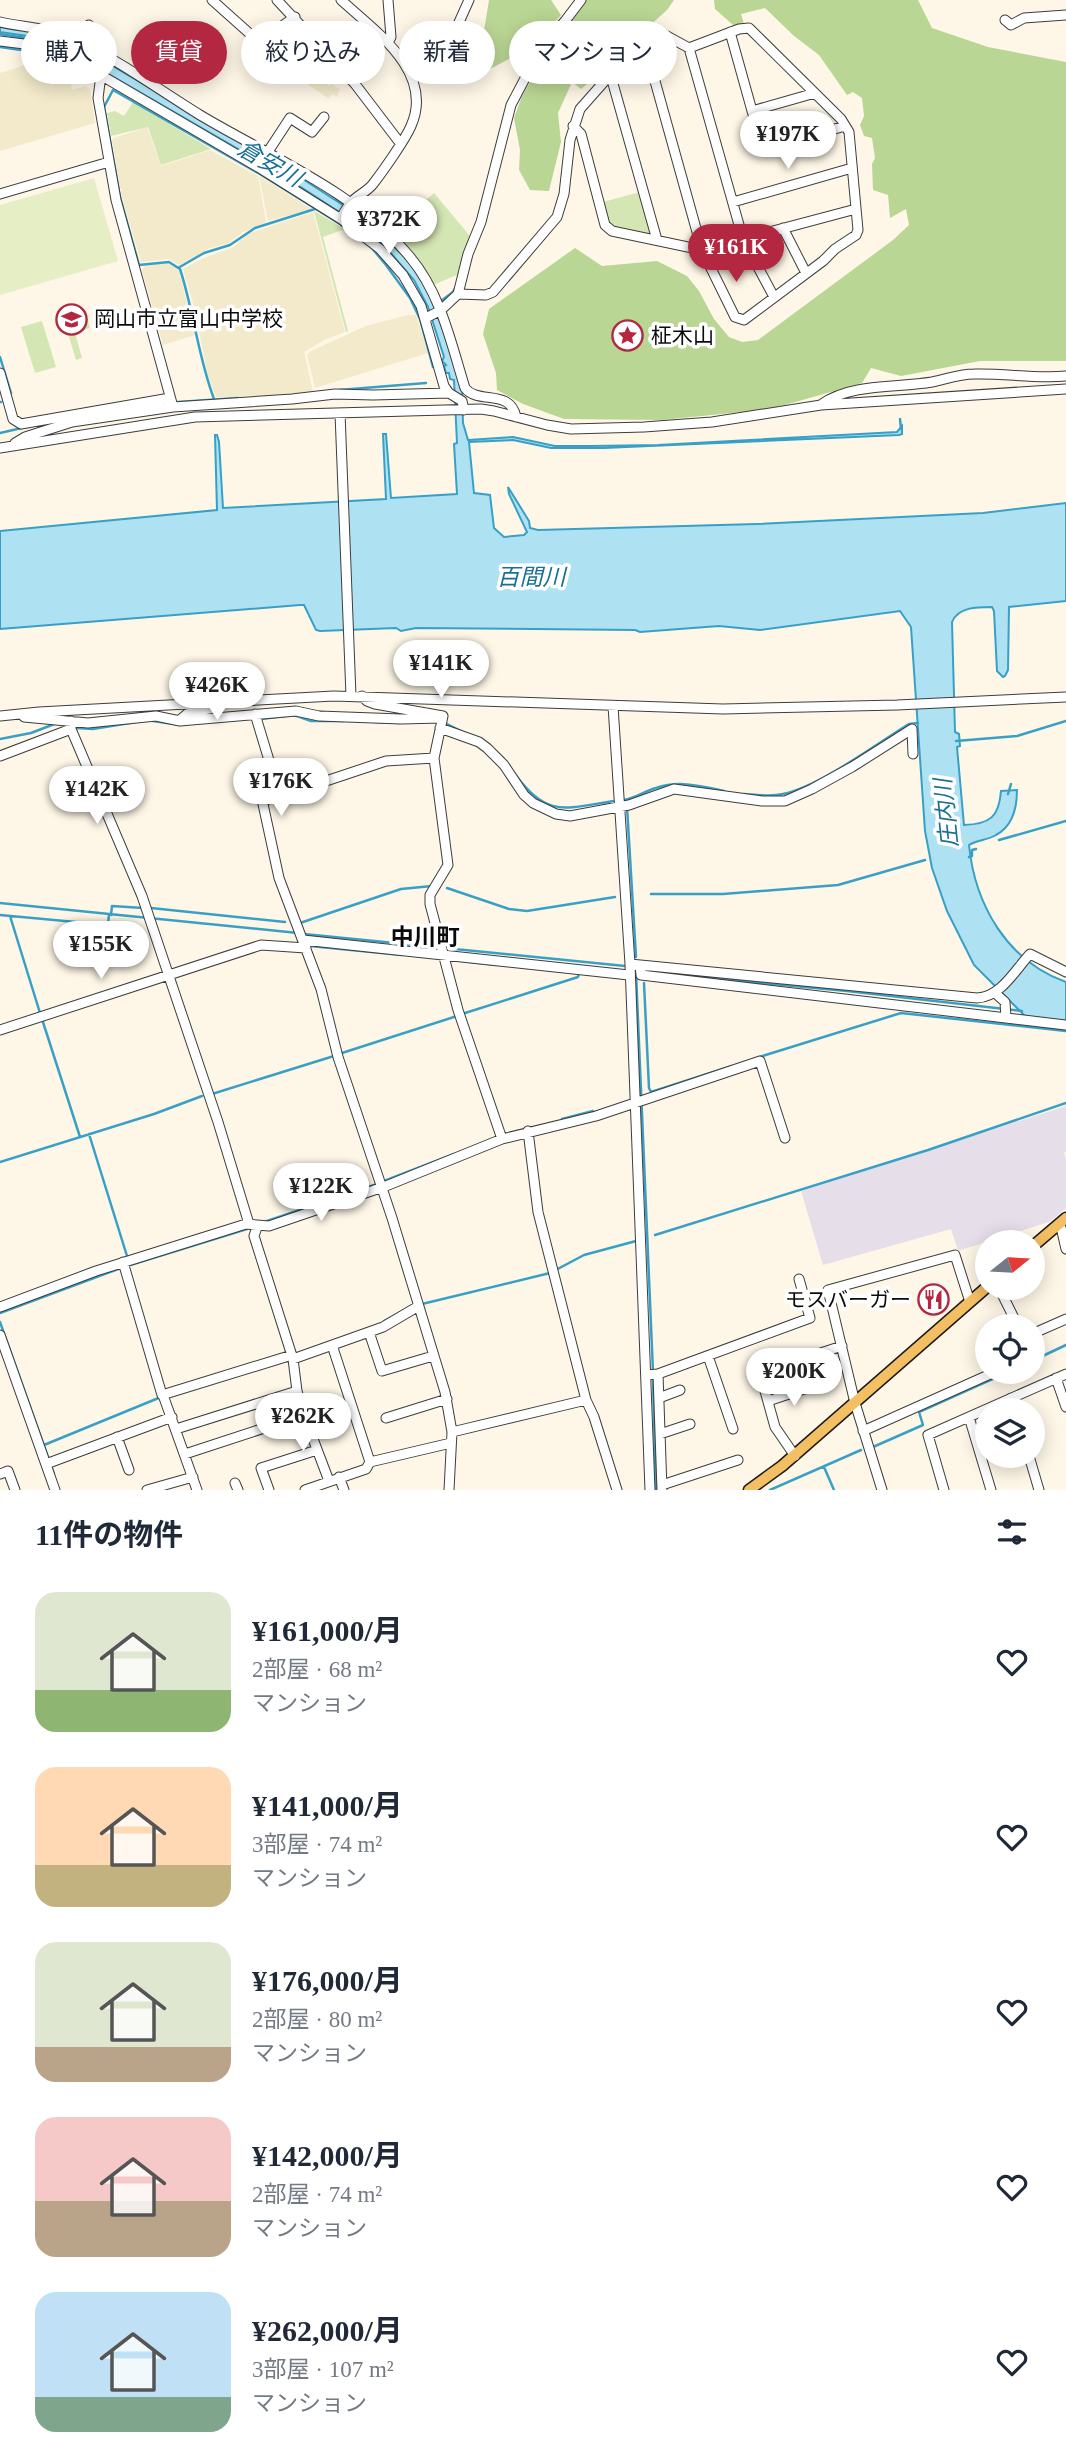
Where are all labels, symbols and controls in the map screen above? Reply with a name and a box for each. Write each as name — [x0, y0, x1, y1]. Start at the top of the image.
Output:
chip: 購入 — [21, 21, 117, 84]
chip: 賃貸 — [131, 21, 227, 84]
chip: 絞り込み — [241, 21, 385, 84]
chip: 新着 — [399, 21, 495, 84]
chip: マンション — [509, 21, 677, 84]
pin: ¥197K — [739, 111, 837, 171]
text: ¥197K — [756, 121, 820, 146]
water label: 倉安川 — [234, 135, 308, 193]
pin: ¥372K — [340, 196, 438, 256]
text: ¥372K — [357, 206, 421, 231]
pin: ¥161K — [687, 224, 785, 284]
text: ¥161K — [704, 234, 768, 259]
school or university icon: 岡山市立富山中学校 — [54, 302, 88, 336]
place label: 岡山市立富山中学校 — [94, 307, 283, 331]
place icon: 柾木山 — [611, 319, 645, 353]
place label: 柾木山 — [651, 324, 714, 348]
water label: 百間川 — [497, 565, 569, 590]
pin: ¥141K — [392, 640, 490, 700]
text: ¥141K — [409, 650, 473, 675]
pin: ¥426K — [168, 662, 266, 722]
text: ¥426K — [185, 672, 249, 697]
pin: ¥176K — [232, 758, 330, 818]
pin: ¥142K — [48, 766, 146, 826]
text: ¥176K — [249, 768, 313, 793]
water label: 庄内川 — [930, 774, 963, 849]
text: ¥142K — [65, 776, 129, 801]
pin: ¥155K — [52, 922, 150, 981]
district label: 中川町 — [391, 925, 460, 950]
text: ¥155K — [69, 931, 133, 956]
pin: ¥122K — [272, 1164, 370, 1223]
text: ¥122K — [289, 1173, 353, 1198]
north arrow — [975, 1230, 1045, 1300]
map controls — [975, 1230, 1045, 1468]
restaurant icon: モスバーガー — [917, 1283, 951, 1317]
place label: モスバーガー — [785, 1288, 911, 1312]
button: locate — [975, 1314, 1045, 1384]
pin: ¥200K — [745, 1348, 843, 1408]
text: ¥200K — [762, 1358, 826, 1383]
pin: ¥262K — [254, 1394, 352, 1453]
button: layers — [975, 1398, 1045, 1468]
text: ¥262K — [271, 1403, 335, 1428]
icon: filters — [993, 1513, 1031, 1551]
text: 11件の物件 — [35, 1518, 183, 1551]
text: ¥161,000/月 — [252, 1614, 403, 1647]
icon: home — [91, 1620, 175, 1704]
icon: heart — [993, 1643, 1031, 1681]
text: 2部屋 · 68 m² — [252, 1657, 382, 1682]
text: マンション — [252, 1691, 367, 1716]
text: ¥141,000/月 — [252, 1789, 403, 1822]
icon: home — [91, 1795, 175, 1879]
icon: heart — [993, 1818, 1031, 1856]
text: 3部屋 · 74 m² — [252, 1832, 382, 1857]
text: マンション — [252, 1866, 367, 1891]
text: ¥176,000/月 — [252, 1964, 403, 1997]
icon: home — [91, 1970, 175, 2054]
icon: heart — [993, 1993, 1031, 2031]
text: 2部屋 · 80 m² — [252, 2007, 382, 2032]
text: マンション — [252, 2041, 367, 2066]
text: ¥142,000/月 — [252, 2139, 403, 2172]
icon: home — [91, 2145, 175, 2229]
icon: heart — [993, 2168, 1031, 2206]
text: 2部屋 · 74 m² — [252, 2182, 382, 2207]
text: マンション — [252, 2216, 367, 2241]
text: ¥262,000/月 — [252, 2314, 403, 2347]
icon: home — [91, 2320, 175, 2404]
icon: heart — [993, 2343, 1031, 2381]
text: 3部屋 · 107 m² — [252, 2357, 394, 2382]
text: マンション — [252, 2391, 367, 2416]

